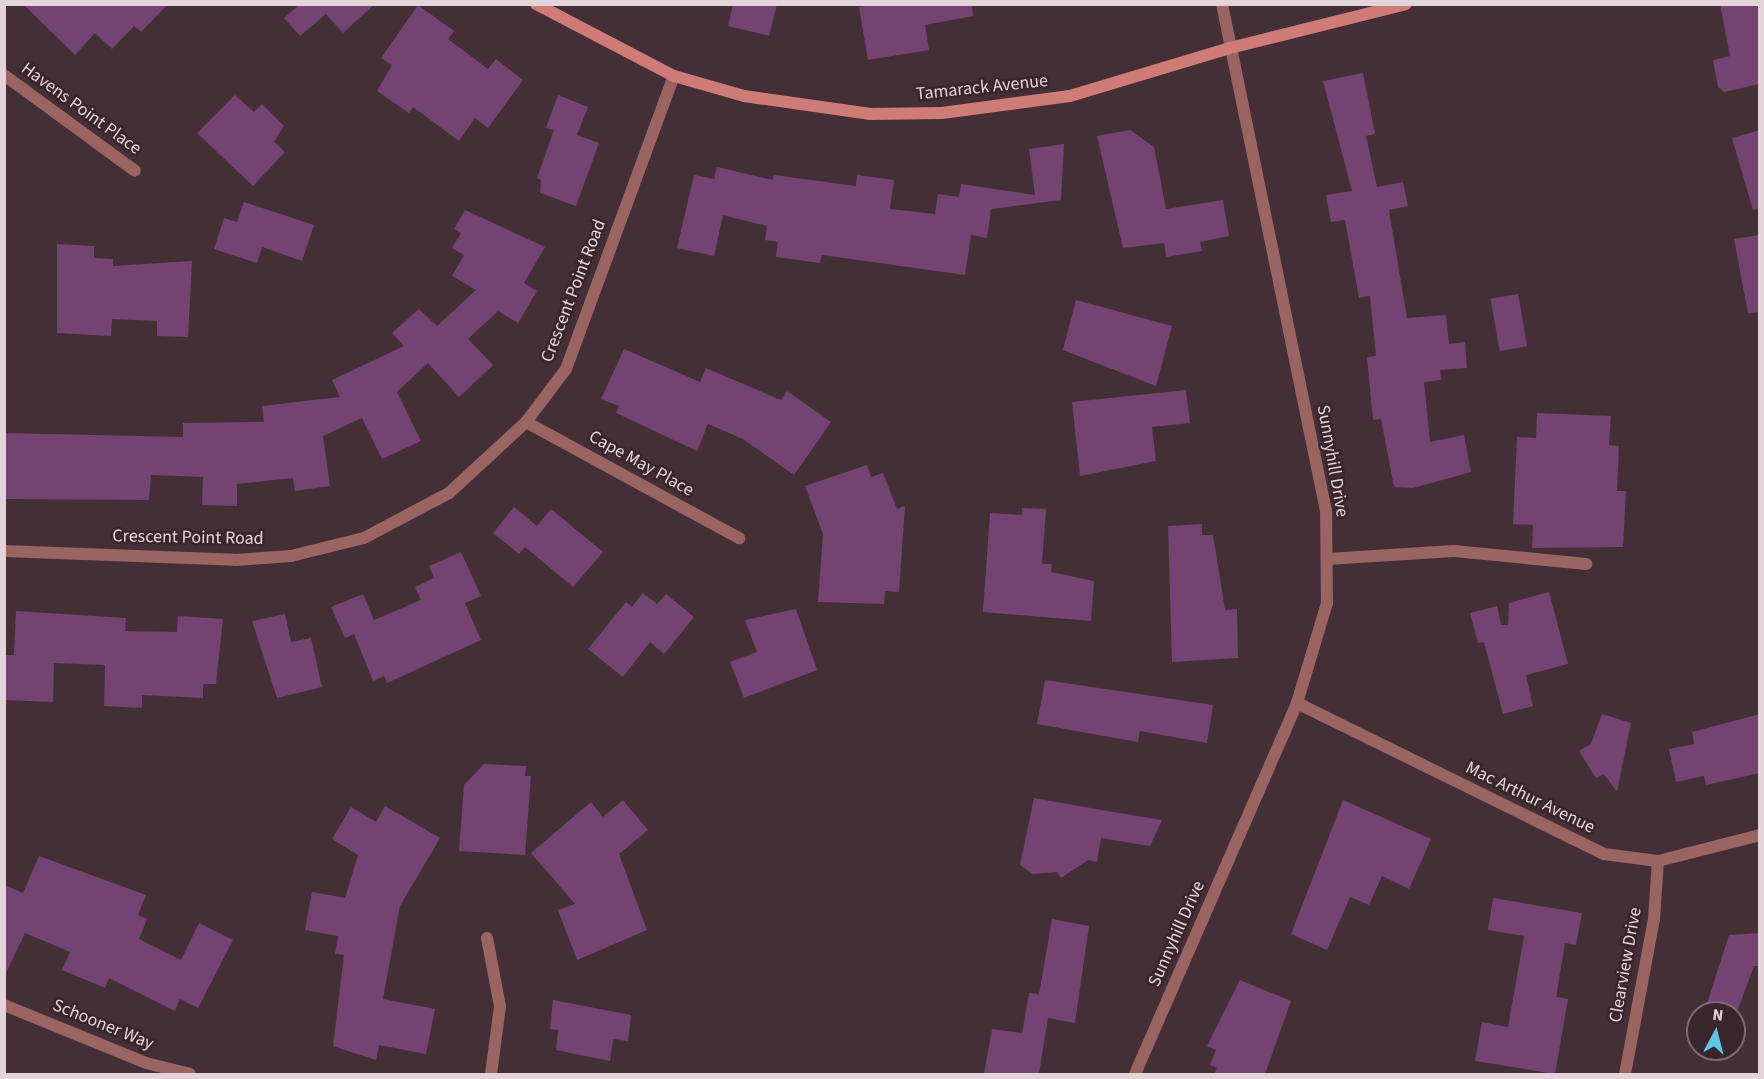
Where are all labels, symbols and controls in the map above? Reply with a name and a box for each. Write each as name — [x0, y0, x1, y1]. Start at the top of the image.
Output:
street label: Havens Point Place — [17, 58, 145, 160]
street label: Tamarack Avenue — [915, 70, 1049, 106]
street label: Crescent Point Road — [537, 217, 611, 365]
street label: Sunnyhill Drive — [1312, 403, 1352, 519]
street label: Cape May Place — [585, 426, 697, 502]
street label: Crescent Point Road — [112, 526, 264, 550]
street label: Mac Arthur Avenue — [1462, 757, 1598, 839]
street label: Sunnyhill Drive — [1144, 878, 1210, 990]
street label: Clearview Drive — [1605, 906, 1647, 1024]
street label: Schooner Way — [49, 995, 157, 1055]
north arrow — [1686, 1001, 1746, 1061]
text: N — [1711, 1004, 1725, 1027]

